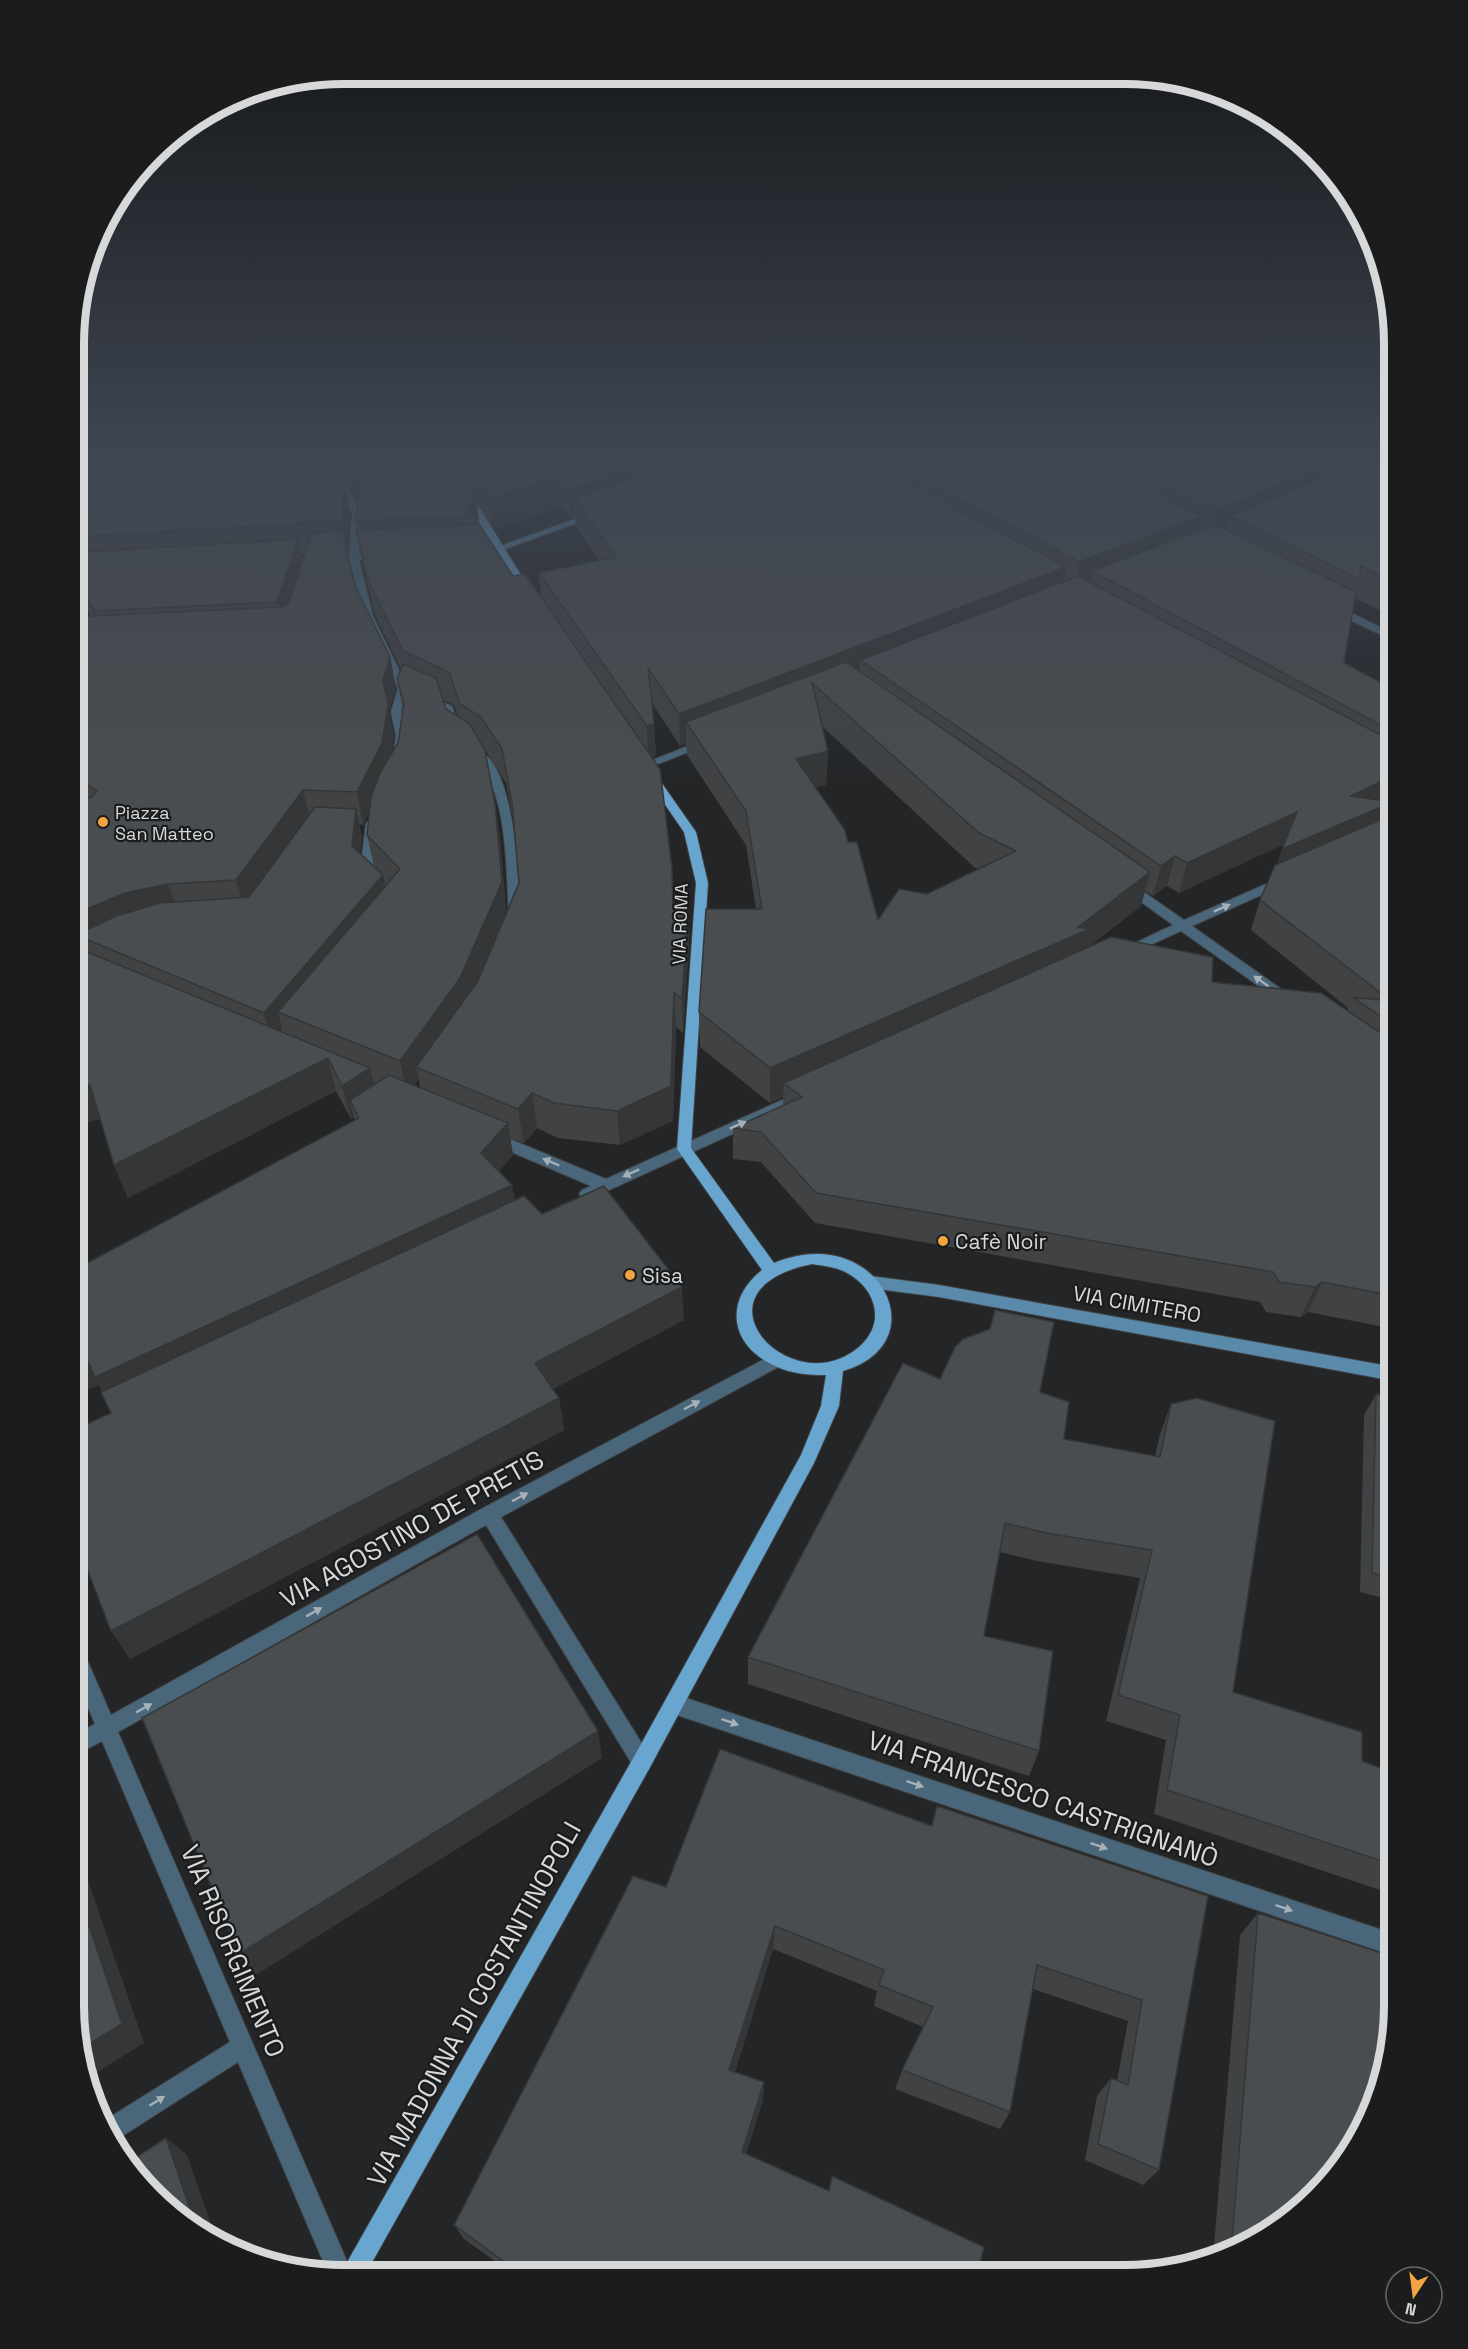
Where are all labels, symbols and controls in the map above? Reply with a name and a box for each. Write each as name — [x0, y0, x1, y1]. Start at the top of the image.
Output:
place label: Piazza San Matteo — [115, 801, 214, 845]
marker: Piazza San Matteo — [96, 815, 110, 829]
street label: VIA ROMA — [667, 883, 693, 965]
one-way arrow — [1213, 903, 1230, 912]
one-way arrow — [1253, 975, 1269, 987]
one-way arrow — [729, 1121, 746, 1130]
one-way arrow — [542, 1157, 560, 1167]
one-way arrow — [622, 1169, 639, 1178]
place label: Cafè Noir — [955, 1228, 1047, 1255]
marker: Cafè Noir — [936, 1234, 950, 1248]
place label: Sisa — [642, 1262, 683, 1289]
marker: Sisa — [623, 1268, 637, 1282]
street label: VIA CIMITERO — [1071, 1279, 1203, 1329]
one-way arrow — [684, 1400, 701, 1410]
street label: VIA AGOSTINO DE PRETIS — [274, 1442, 550, 1616]
one-way arrow — [512, 1492, 529, 1502]
one-way arrow — [305, 1608, 322, 1618]
one-way arrow — [135, 1703, 152, 1713]
one-way arrow — [721, 1718, 739, 1727]
street label: VIA FRANCESCO CASTRIGNANÒ — [863, 1723, 1223, 1875]
one-way arrow — [906, 1780, 924, 1789]
street label: VIA MADONNA DI COSTANTINOPOLI — [359, 1815, 589, 2193]
street label: VIA RISORGIMENTO — [173, 1840, 293, 2062]
one-way arrow — [1090, 1842, 1108, 1852]
one-way arrow — [1275, 1904, 1293, 1914]
one-way arrow — [149, 2095, 165, 2106]
north arrow — [1384, 2265, 1444, 2325]
text: N — [1403, 2298, 1418, 2321]

